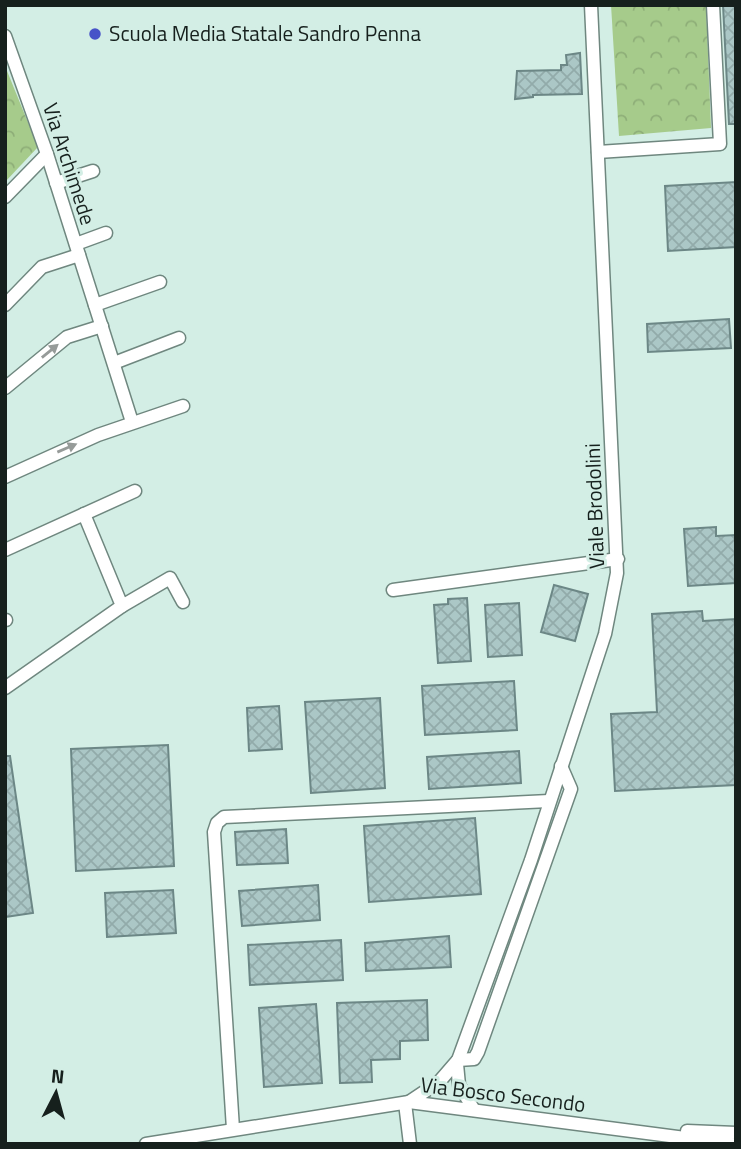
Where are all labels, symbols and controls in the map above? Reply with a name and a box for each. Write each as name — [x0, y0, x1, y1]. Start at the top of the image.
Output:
place label: Scuola Media Statale Sandro Penna — [109, 17, 421, 49]
marker: Scuola Media Statale Sandro Penna — [87, 26, 103, 42]
street label: Via Archimede — [35, 99, 105, 229]
one-way arrow — [41, 343, 59, 358]
one-way arrow — [57, 442, 77, 454]
street label: Viale Brodolini — [576, 442, 612, 570]
north arrow — [21, 1058, 91, 1128]
text: N — [50, 1060, 66, 1091]
street label: Via Bosco Secondo — [419, 1068, 587, 1120]

